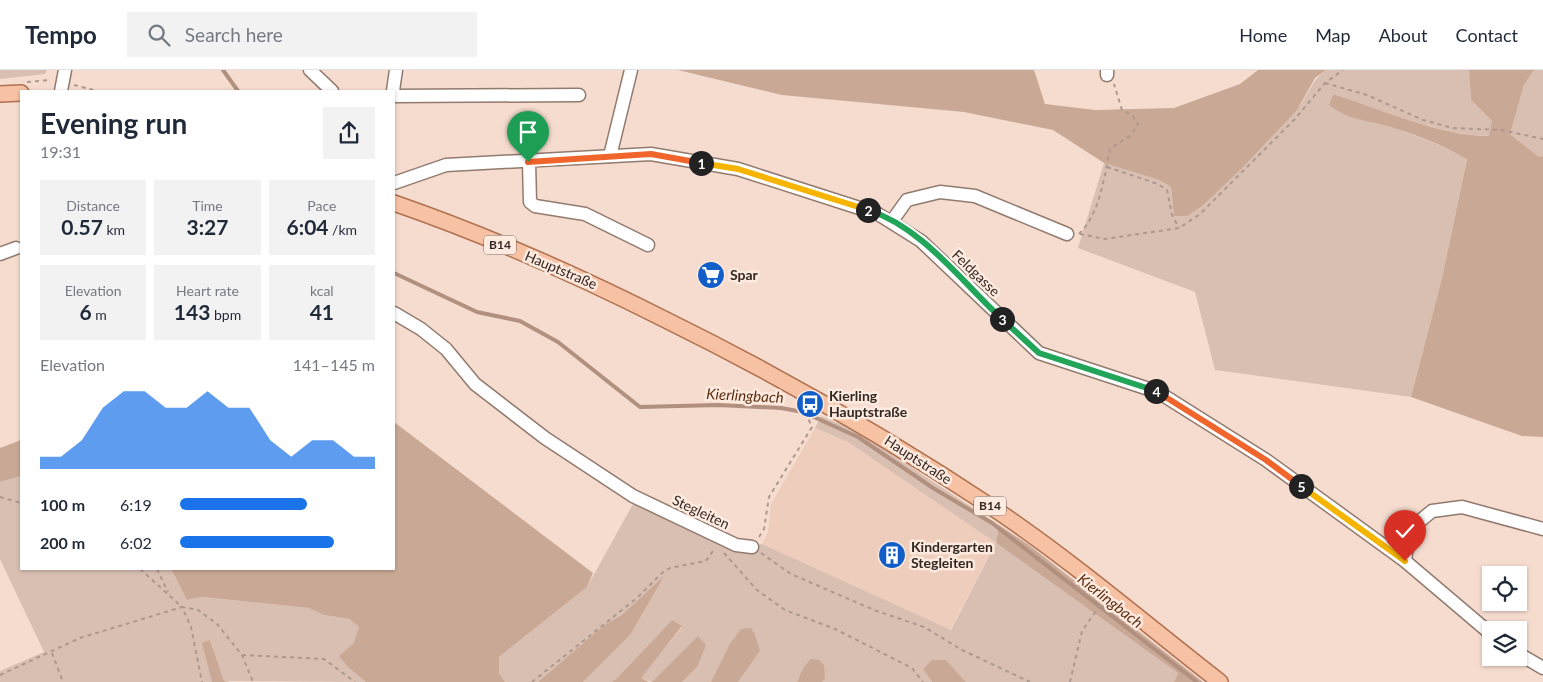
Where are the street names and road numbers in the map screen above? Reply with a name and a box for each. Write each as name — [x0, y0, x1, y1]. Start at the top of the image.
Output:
road number: B14 — [484, 236, 516, 254]
street label: Feldgasse — [949, 246, 1004, 299]
street label: Hauptstraße — [523, 247, 600, 292]
street label: Hauptstraße — [882, 432, 955, 488]
street label: Stegleiten — [670, 491, 733, 532]
road number: B14 — [974, 496, 1006, 516]

